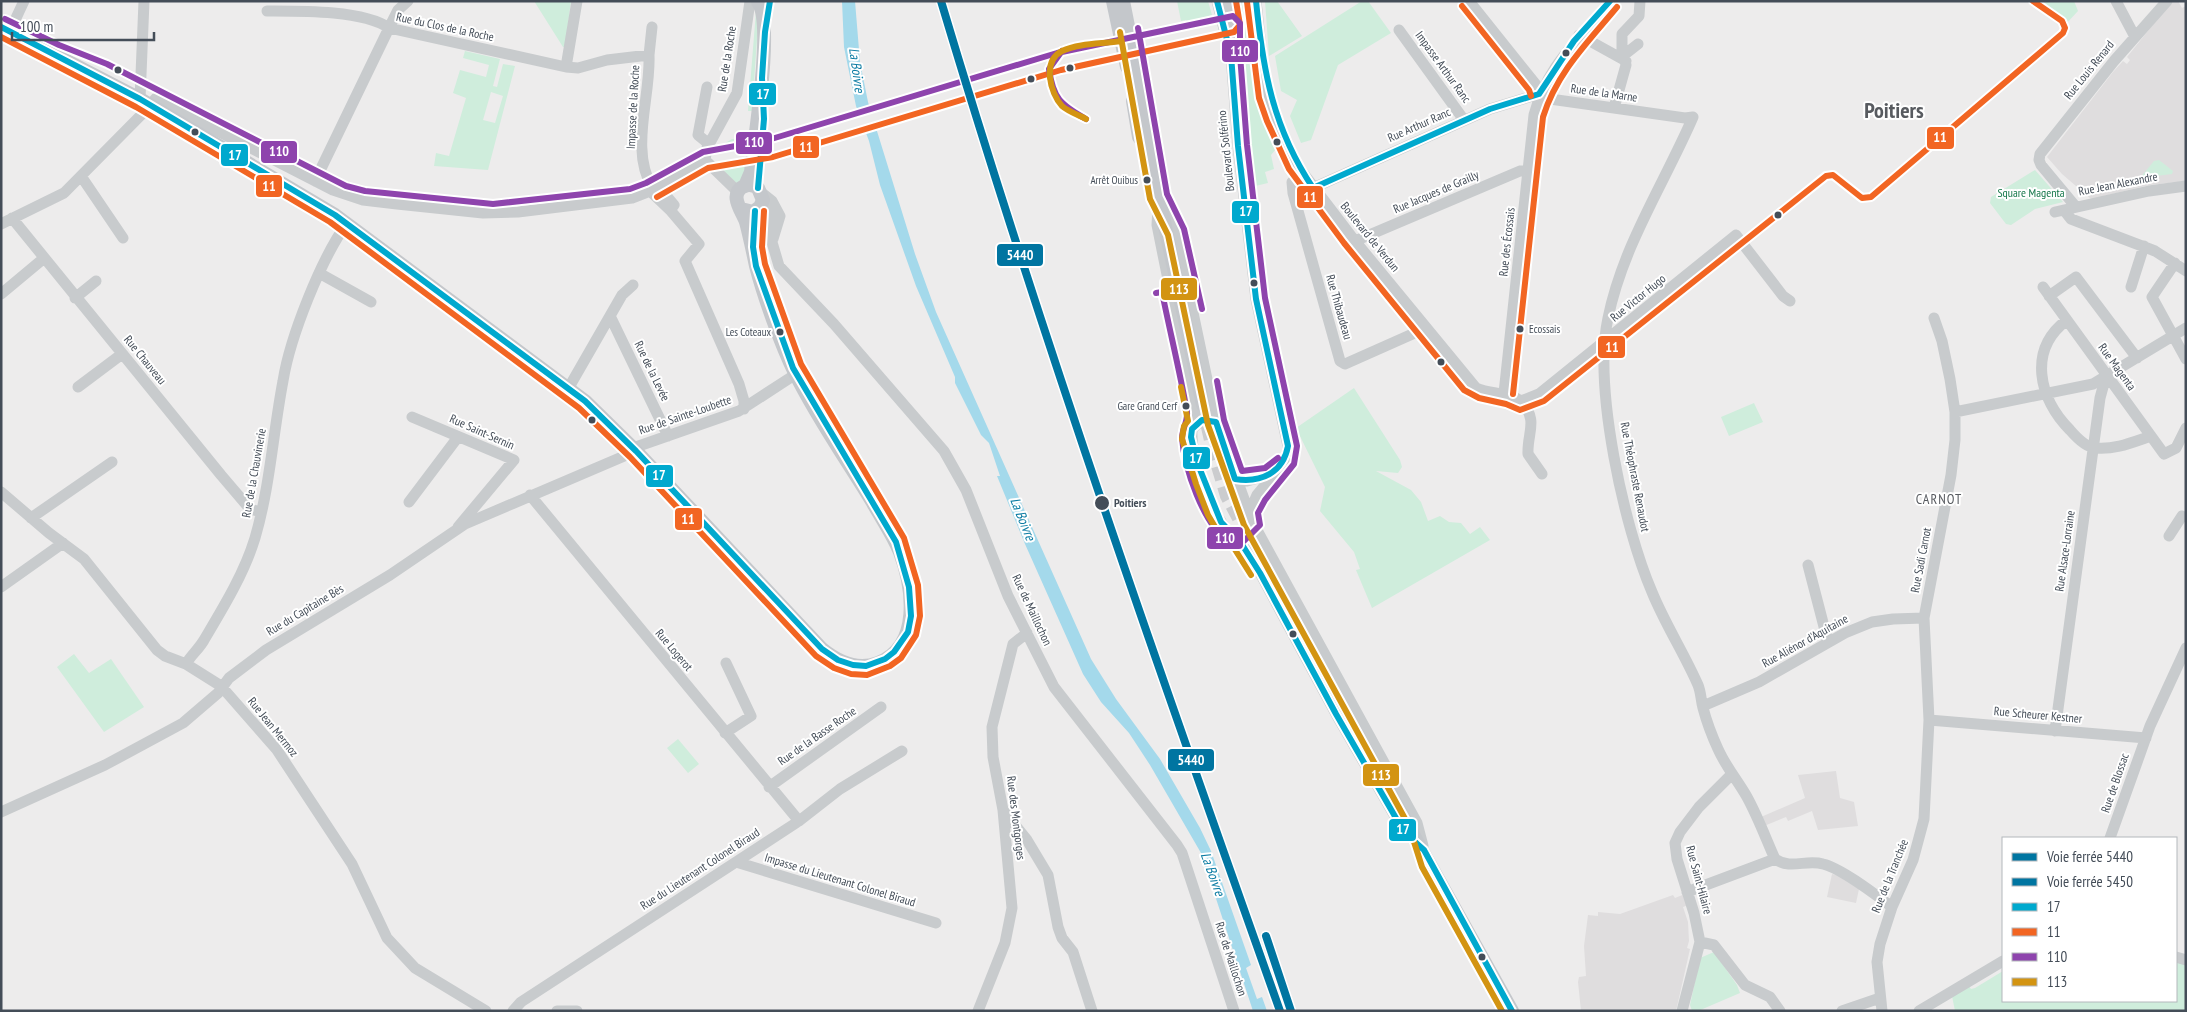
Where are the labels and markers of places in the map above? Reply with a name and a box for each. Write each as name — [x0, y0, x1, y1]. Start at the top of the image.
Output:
unlabelled marker — [1561, 48, 1571, 58]
unlabelled marker — [1065, 63, 1075, 73]
unlabelled marker — [113, 65, 123, 75]
unlabelled marker — [1026, 74, 1036, 84]
unlabelled marker — [190, 127, 200, 137]
unlabelled marker — [1272, 137, 1282, 147]
place label: Arrêt Ouibus — [1090, 173, 1138, 187]
marker: Arrêt Ouibus — [1142, 175, 1152, 185]
unlabelled marker — [1773, 210, 1783, 220]
unlabelled marker — [1249, 278, 1259, 288]
place label: Ecossais — [1529, 322, 1560, 336]
marker: Ecossais — [1515, 324, 1525, 334]
place label: Les Coteaux — [726, 325, 771, 339]
marker: Les Coteaux — [775, 327, 785, 337]
unlabelled marker — [1436, 357, 1446, 367]
place label: Gare Grand Cerf — [1117, 399, 1178, 413]
marker: Gare Grand Cerf — [1181, 401, 1191, 411]
unlabelled marker — [587, 415, 597, 425]
marker: Poitiers — [1093, 494, 1111, 512]
place label: Poitiers — [1114, 495, 1146, 510]
unlabelled marker — [1288, 629, 1298, 639]
unlabelled marker — [1477, 952, 1487, 962]

